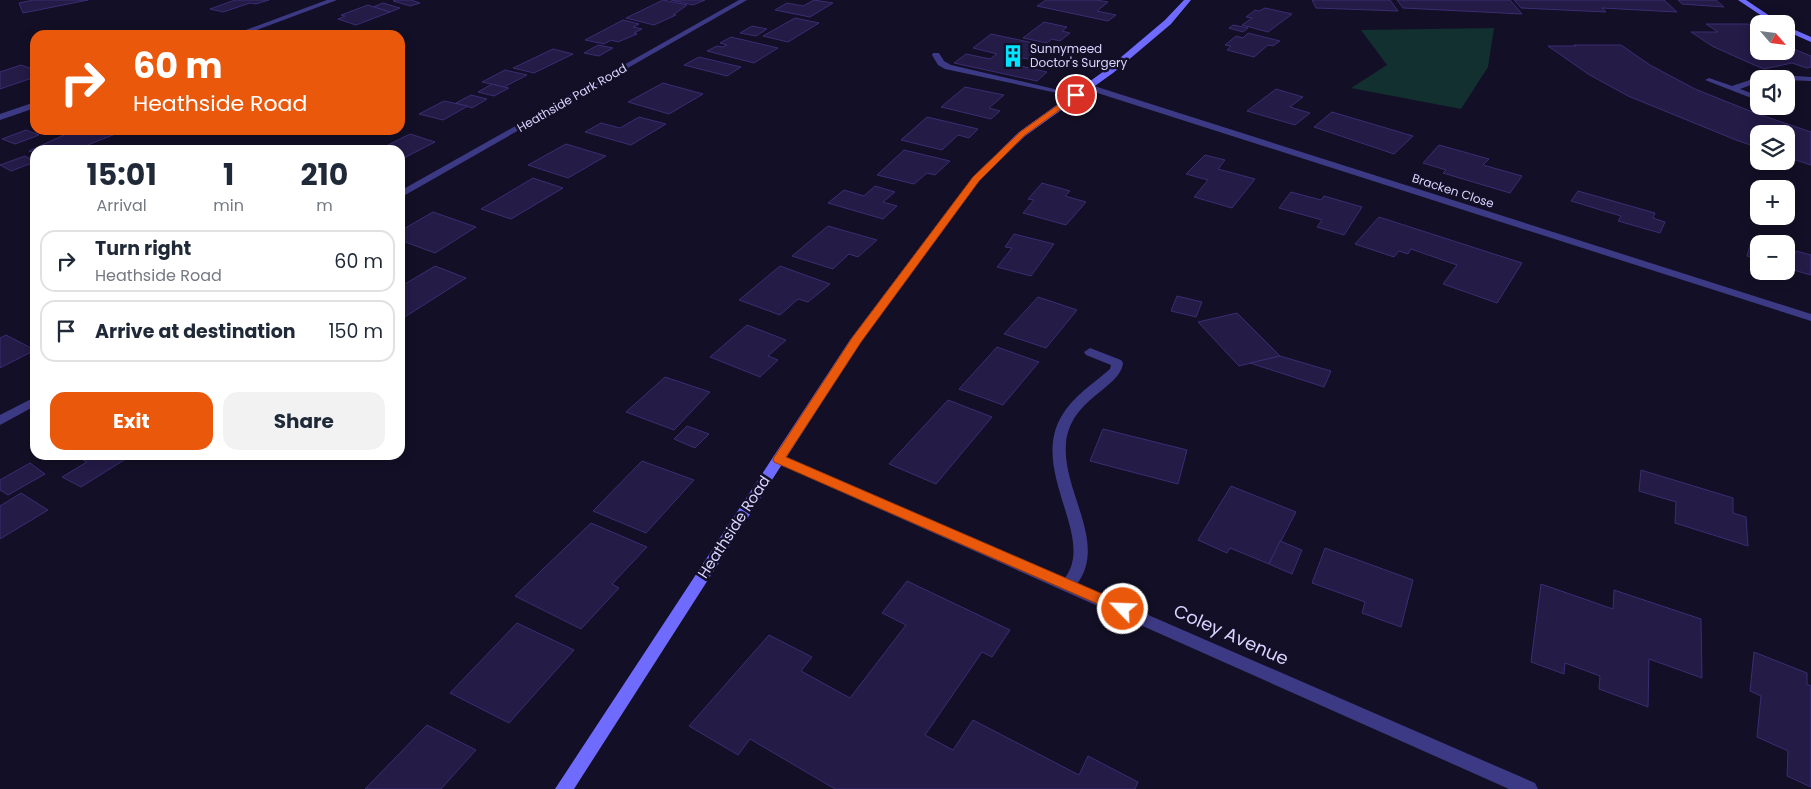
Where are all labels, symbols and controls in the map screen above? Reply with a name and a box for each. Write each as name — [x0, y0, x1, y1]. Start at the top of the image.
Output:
north arrow — [1750, 15, 1795, 60]
map controls — [1750, 15, 1795, 280]
place label: Sunnymeed Doctor's Surgery — [1030, 40, 1128, 71]
text: 60 m — [133, 41, 223, 90]
building icon: Sunnymeed Doctor's Surgery — [1000, 43, 1026, 69]
icon: right — [50, 50, 115, 115]
street label: Heathside Park Road — [514, 59, 630, 136]
button: sound — [1750, 70, 1795, 115]
pin — [1055, 74, 1097, 116]
icon: arrive — [1062, 81, 1090, 109]
text: Heathside Road — [133, 88, 307, 119]
button: layers — [1750, 125, 1795, 170]
text: 15:01 — [87, 153, 157, 196]
text: 1 — [223, 153, 234, 196]
text: 210 — [300, 153, 348, 196]
street label: Bracken Close — [1410, 169, 1496, 212]
button: + — [1750, 180, 1795, 225]
text: Arrival — [96, 194, 147, 217]
text: min — [213, 194, 244, 217]
text: m — [316, 194, 333, 217]
text: Turn right — [95, 235, 191, 262]
button: − — [1750, 235, 1795, 280]
icon: right — [52, 247, 80, 275]
text: 60 m — [334, 248, 383, 275]
text: Heathside Road — [95, 264, 222, 287]
icon: arrive — [52, 317, 80, 345]
text: Arrive at destination — [95, 318, 296, 345]
text: 150 m — [328, 318, 383, 345]
button: Exit — [50, 392, 213, 450]
button: Share — [223, 392, 385, 450]
street label: Heathside Road — [692, 471, 775, 582]
position arrow — [1096, 582, 1148, 634]
street label: Coley Avenue — [1170, 598, 1293, 671]

